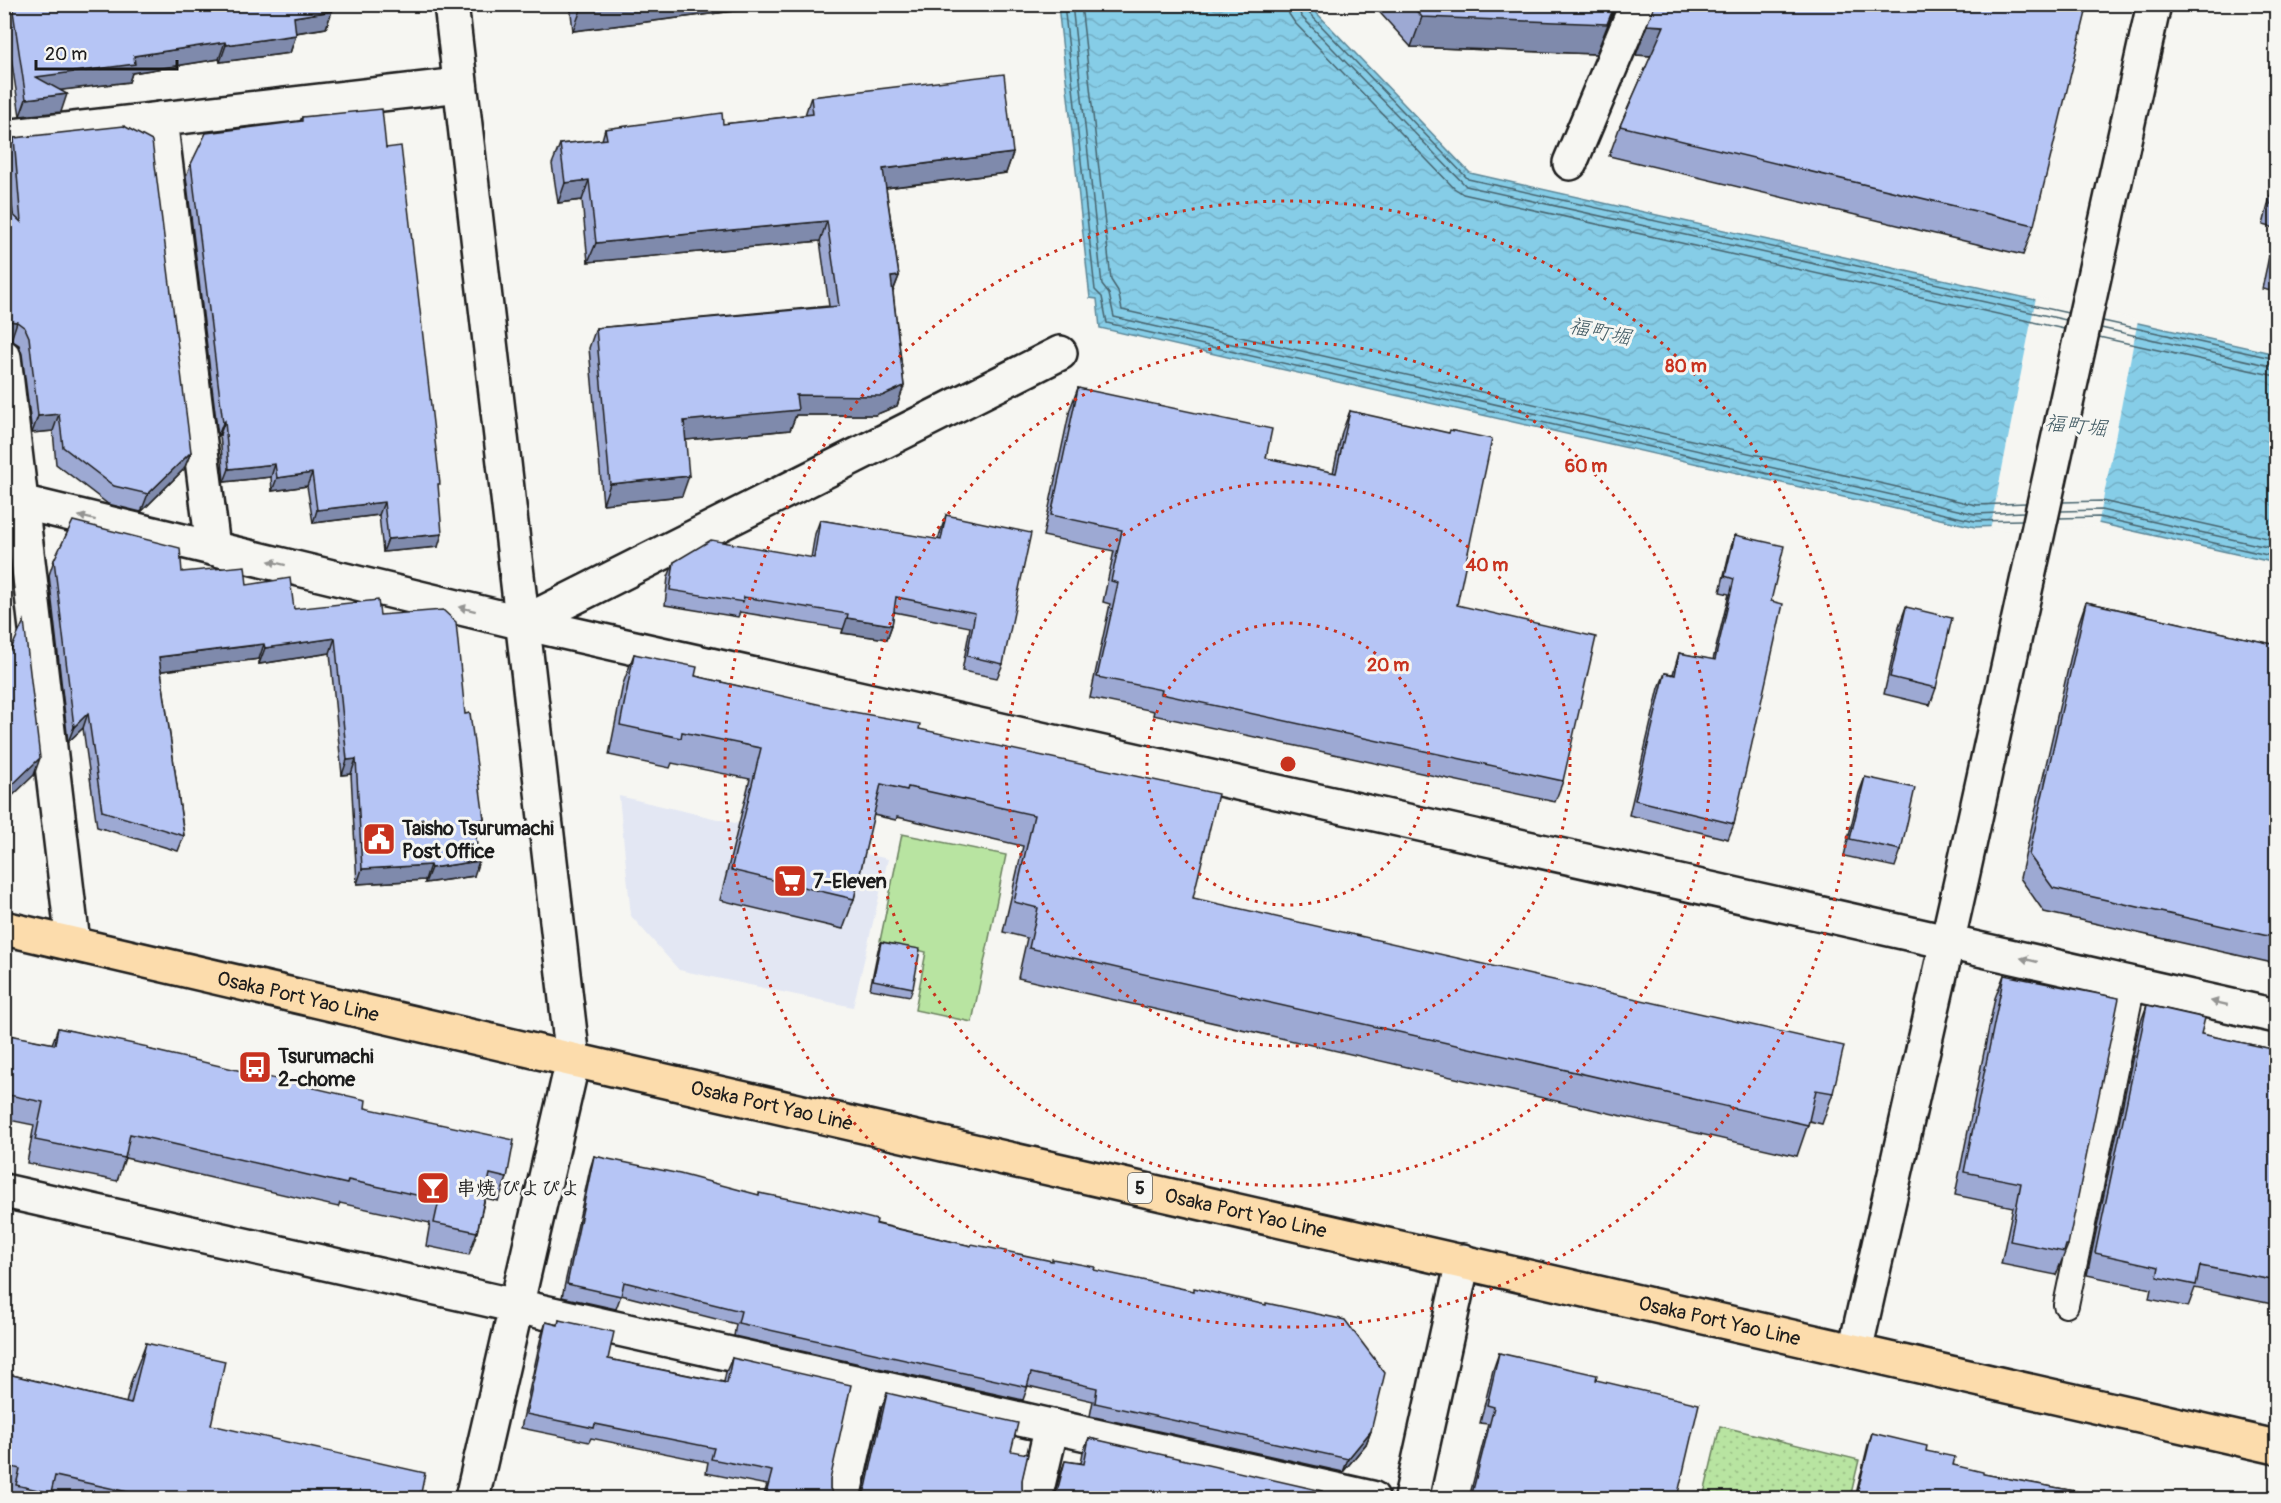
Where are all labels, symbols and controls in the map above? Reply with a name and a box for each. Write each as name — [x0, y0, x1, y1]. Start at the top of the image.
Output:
scale bar — [36, 33, 177, 71]
text: 20 m — [45, 43, 87, 66]
water label: 福町堀 — [1566, 312, 1636, 352]
text: 80 m — [1665, 355, 1707, 378]
water label: 福町堀 — [2043, 409, 2111, 443]
text: 60 m — [1565, 455, 1607, 478]
one-way arrow — [78, 512, 97, 522]
text: 40 m — [1466, 554, 1508, 577]
one-way arrow — [268, 558, 286, 568]
one-way arrow — [457, 604, 476, 613]
text: 20 m — [1367, 654, 1409, 677]
centre of rings — [1278, 754, 1298, 774]
place label: Taisho Tsurumachi Post Office — [401, 816, 554, 864]
public building icon: Taisho Tsurumachi Post Office — [361, 821, 397, 857]
supermarket icon: 7-Eleven — [772, 863, 808, 899]
place label: 7-Eleven — [813, 869, 887, 894]
one-way arrow — [2020, 955, 2038, 965]
street label: Osaka Port Yao Line — [215, 965, 382, 1027]
one-way arrow — [2210, 998, 2229, 1008]
place label: Tsurumachi 2-chome — [277, 1044, 374, 1092]
bus stop icon: Tsurumachi 2-chome — [237, 1049, 273, 1085]
street label: Osaka Port Yao Line — [688, 1075, 855, 1136]
bar icon: 串焼 ぴよぴよ — [415, 1170, 451, 1206]
road number: 5 — [1128, 1173, 1152, 1203]
place label: 串焼 ぴよぴよ — [456, 1176, 580, 1201]
street label: Osaka Port Yao Line — [1162, 1182, 1329, 1243]
street label: Osaka Port Yao Line — [1636, 1290, 1803, 1351]

